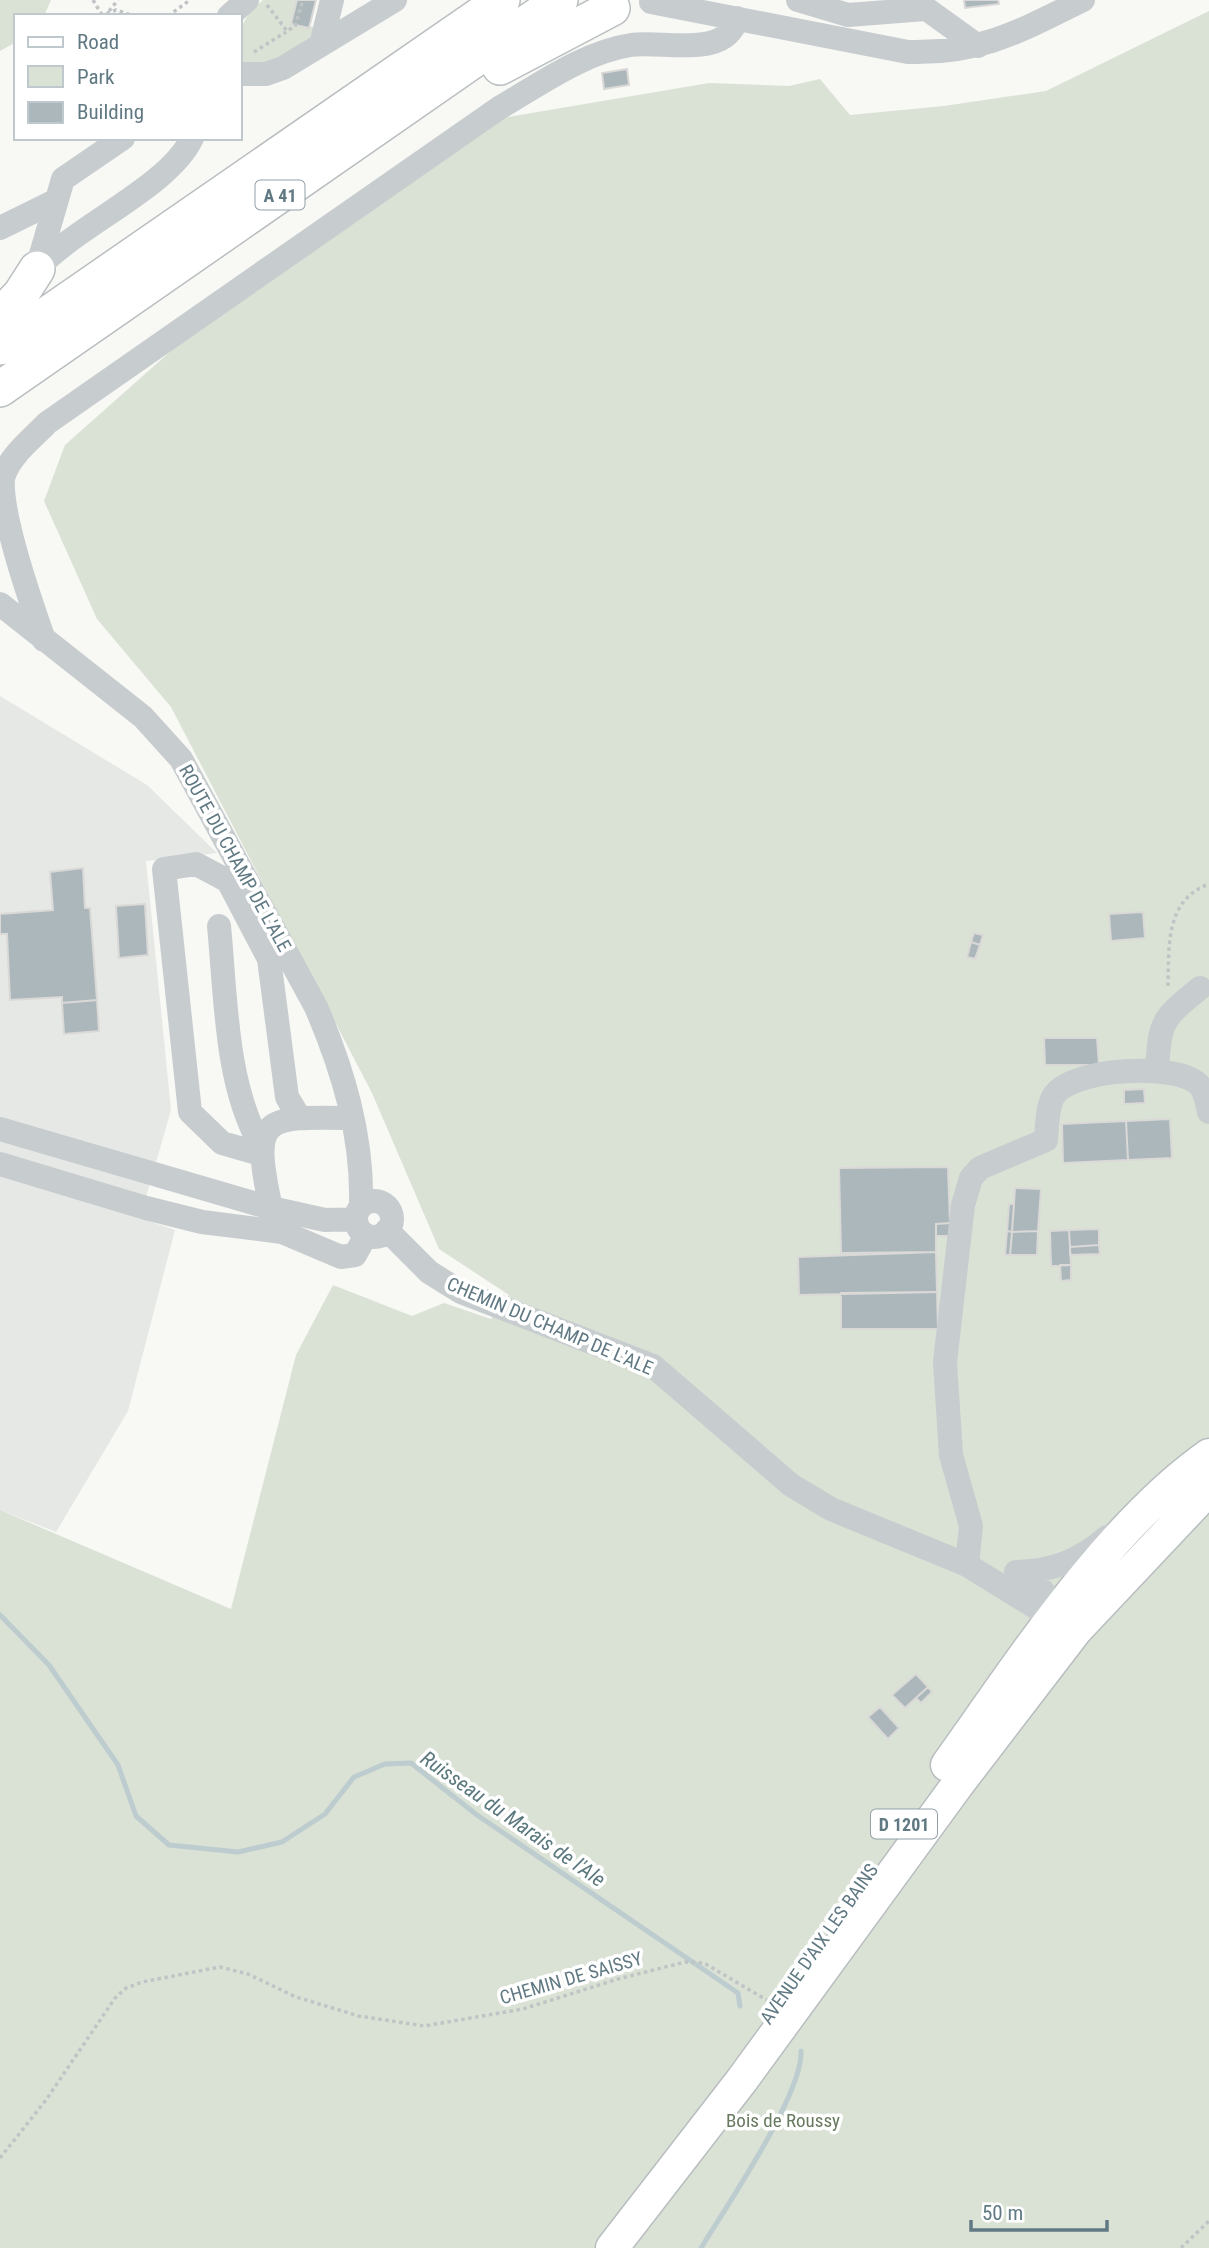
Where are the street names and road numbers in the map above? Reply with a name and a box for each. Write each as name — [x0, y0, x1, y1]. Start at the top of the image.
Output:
road number: A 41 — [256, 180, 304, 210]
street label: ROUTE DU CHAMP DE L'ALE — [174, 761, 296, 955]
street label: CHEMIN DU CHAMP DE L'ALE — [444, 1272, 656, 1380]
road number: D 1201 — [871, 1810, 937, 1838]
street label: AVENUE D'AIX LES BAINS — [755, 1859, 883, 2029]
street label: CHEMIN DE SAISSY — [497, 1947, 645, 2009]

